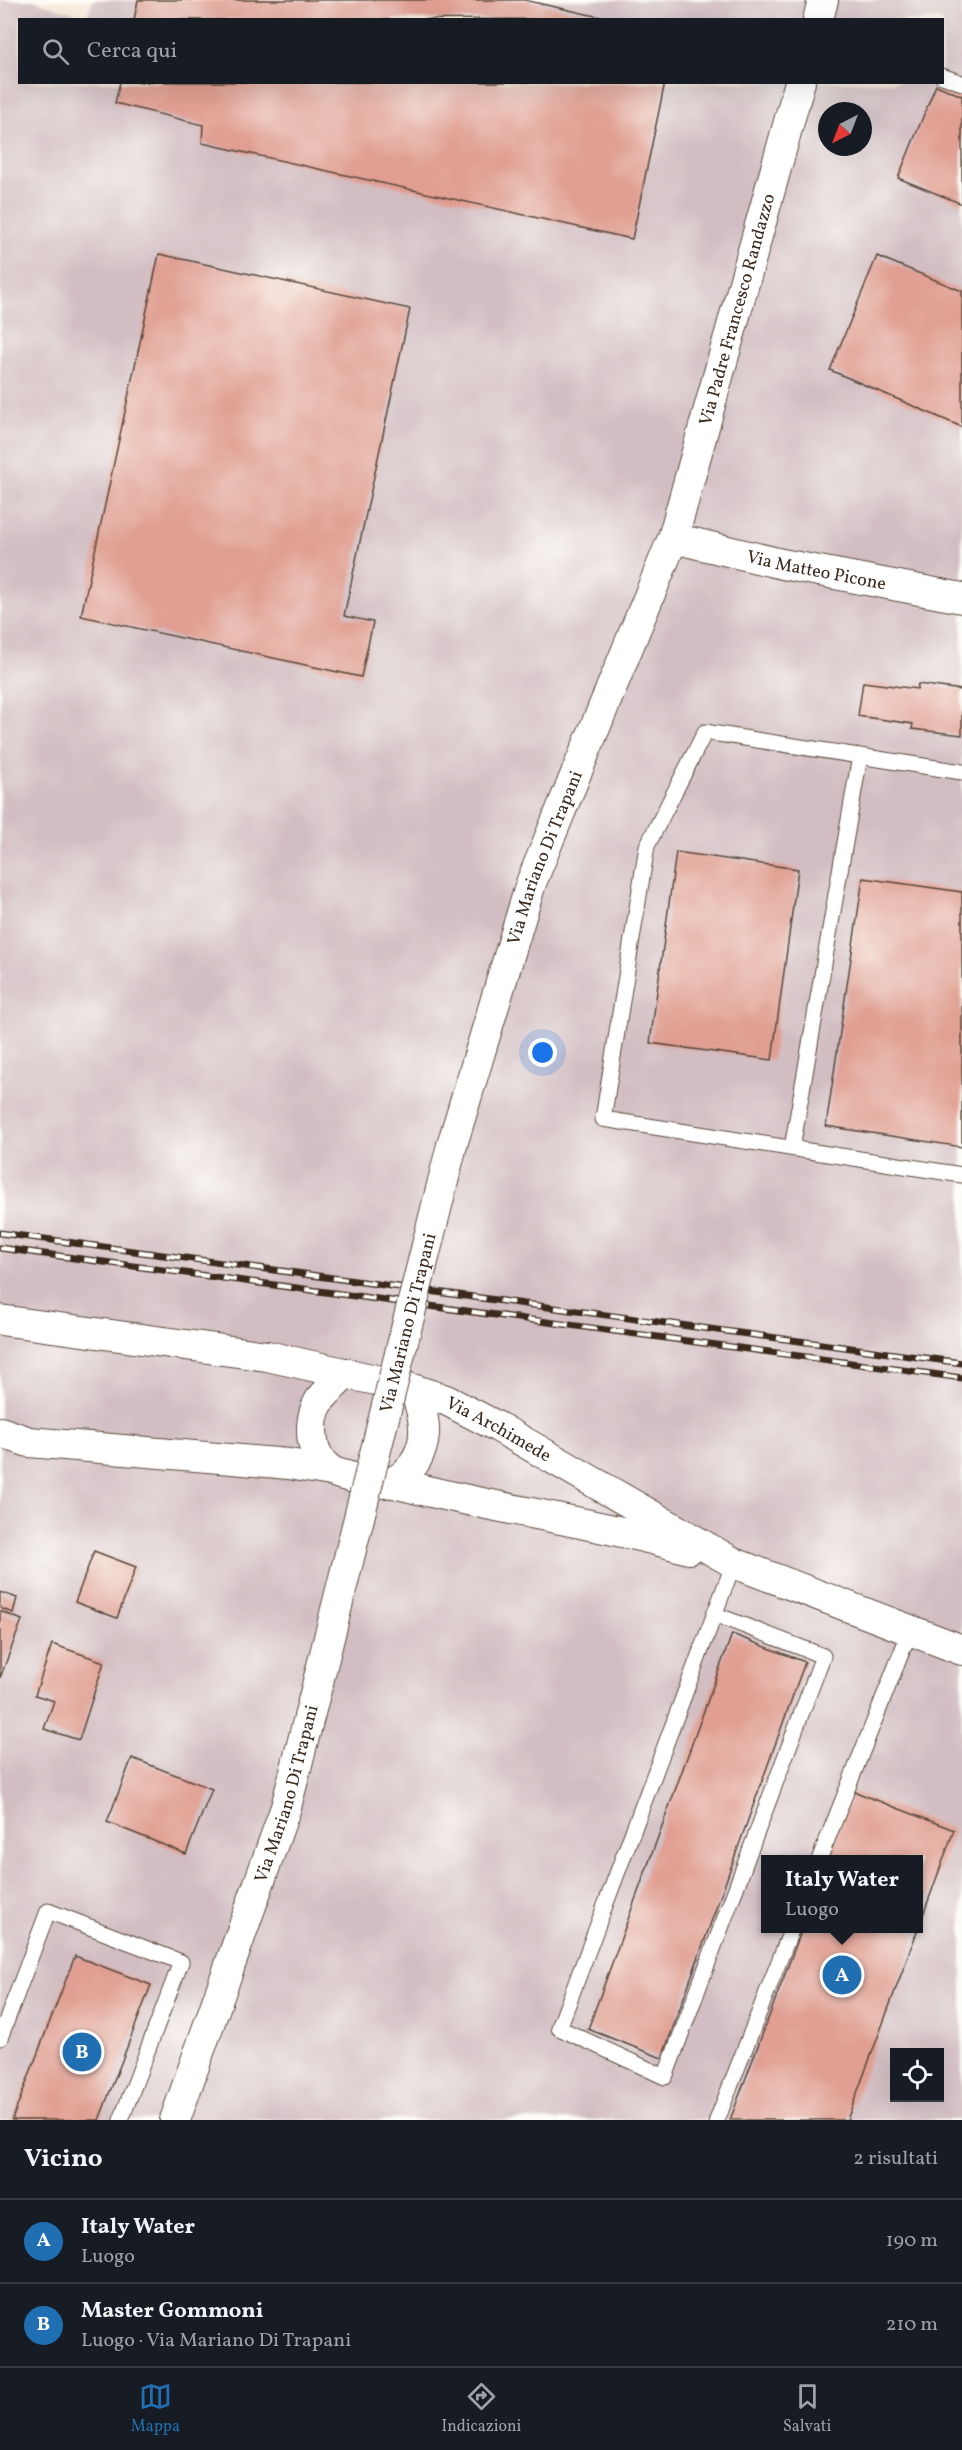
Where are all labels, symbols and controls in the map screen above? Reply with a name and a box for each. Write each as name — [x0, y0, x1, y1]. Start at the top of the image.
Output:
search box — [18, 18, 944, 84]
icon: search — [39, 35, 72, 68]
text: Cerca qui — [87, 36, 177, 67]
north arrow — [818, 102, 872, 156]
street label: Via Padre Francesco Randazzo — [694, 191, 782, 429]
street label: Via Matteo Picone — [744, 545, 888, 597]
street label: Via Mariano Di Trapani — [502, 767, 590, 948]
your location — [528, 1038, 557, 1067]
street label: Via Mariano Di Trapani — [375, 1231, 444, 1416]
street label: Via Archimede — [441, 1391, 555, 1469]
street label: Via Mariano Di Trapani — [249, 1702, 326, 1886]
popup — [761, 1855, 923, 1933]
text: Italy Water — [785, 1865, 899, 1896]
text: Luogo — [785, 1896, 839, 1924]
pin: A — [822, 1952, 862, 1998]
pin: B — [62, 2030, 101, 2074]
map controls — [890, 2048, 944, 2102]
button: locate — [890, 2048, 944, 2102]
text: Vicino — [24, 2141, 103, 2177]
text: 2 risultati — [853, 2145, 938, 2173]
text: Italy Water — [81, 2212, 195, 2243]
text: A — [36, 2227, 51, 2255]
text: 190 m — [886, 2227, 938, 2255]
text: Luogo — [81, 2243, 135, 2271]
text: Master Gommoni — [81, 2296, 264, 2327]
text: B — [37, 2311, 50, 2339]
text: 210 m — [886, 2311, 938, 2339]
text: Luogo · Via Mariano Di Trapani — [81, 2327, 351, 2355]
tab: Mappa — [131, 2380, 180, 2438]
tab: Indicazioni — [442, 2380, 521, 2438]
tab: Salvati — [783, 2380, 831, 2438]

